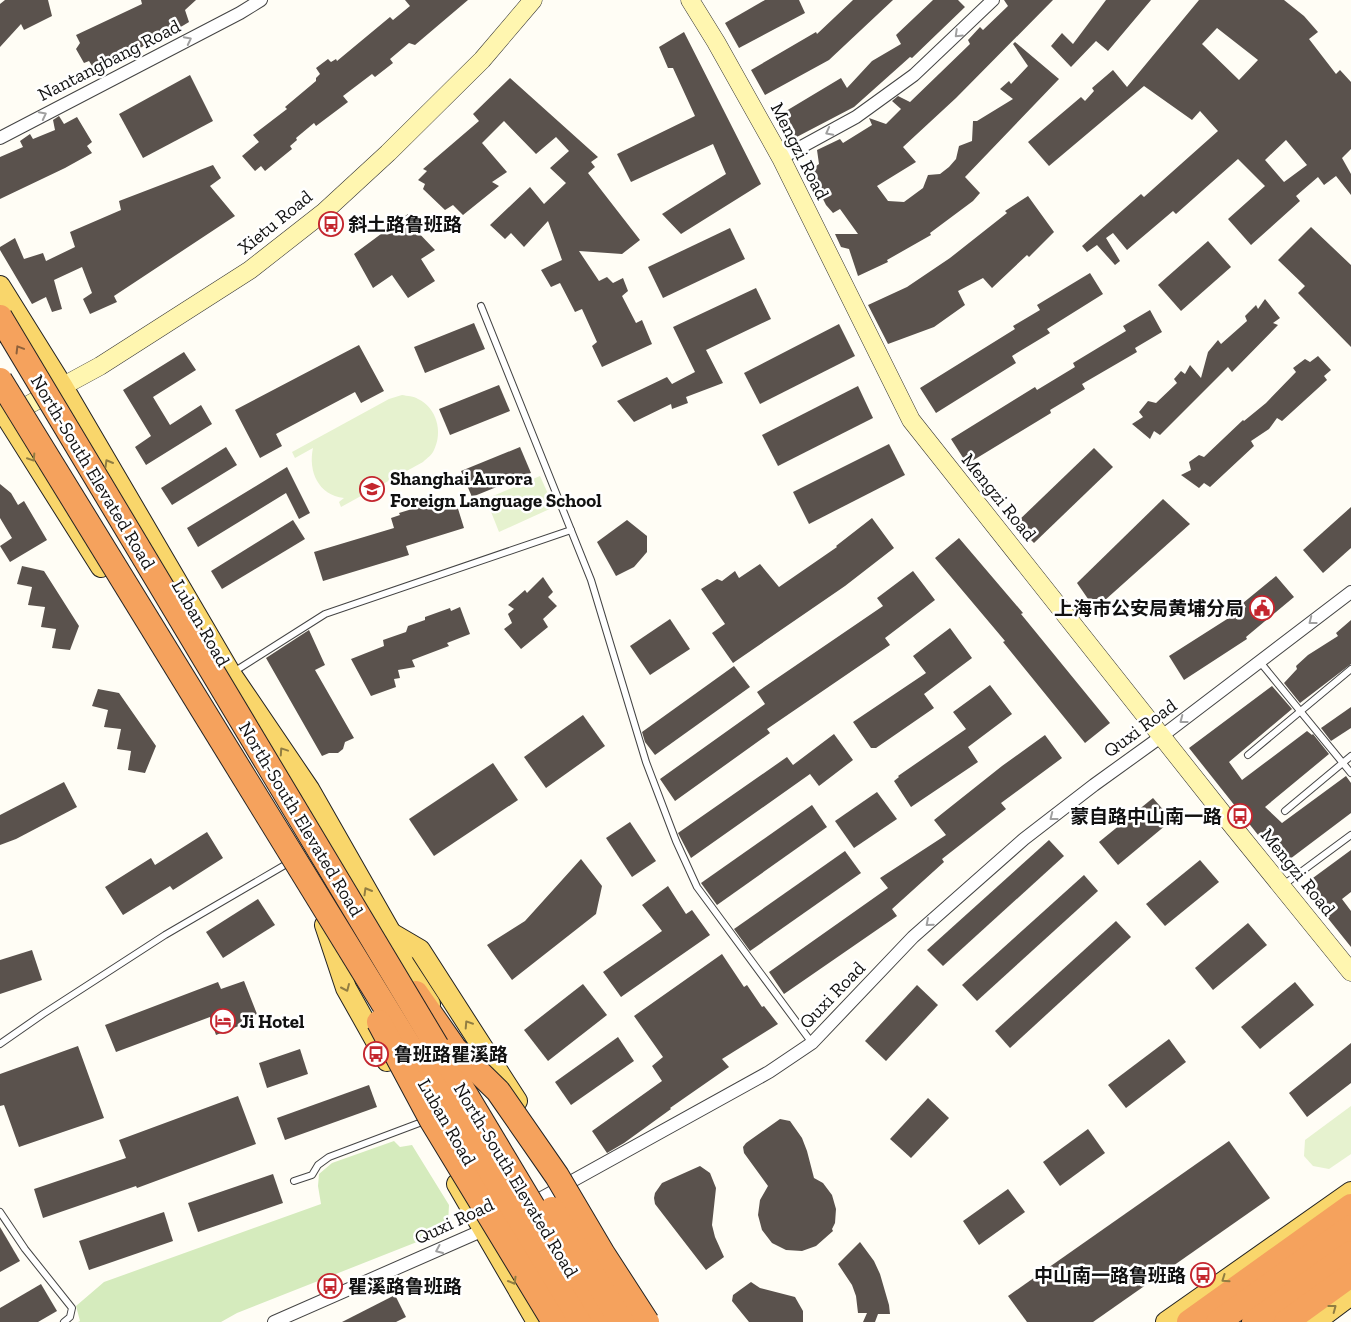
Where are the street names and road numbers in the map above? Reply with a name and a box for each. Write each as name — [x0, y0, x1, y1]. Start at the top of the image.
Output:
street label: Nantangbang Road — [34, 14, 185, 106]
street label: Mengzi Road — [766, 99, 835, 204]
street label: Xietu Road — [233, 185, 317, 259]
street label: North-South Elevated Road — [26, 371, 161, 574]
street label: Mengzi Road — [957, 449, 1042, 546]
street label: Luban Road — [167, 576, 235, 671]
street label: Quxi Road — [1099, 693, 1182, 762]
street label: North-South Elevated Road — [234, 718, 369, 921]
street label: Mengzi Road — [1256, 824, 1341, 921]
street label: Quxi Road — [794, 956, 870, 1034]
street label: Luban Road — [413, 1075, 481, 1170]
street label: North-South Elevated Road — [449, 1079, 584, 1282]
street label: Quxi Road — [411, 1192, 498, 1249]

